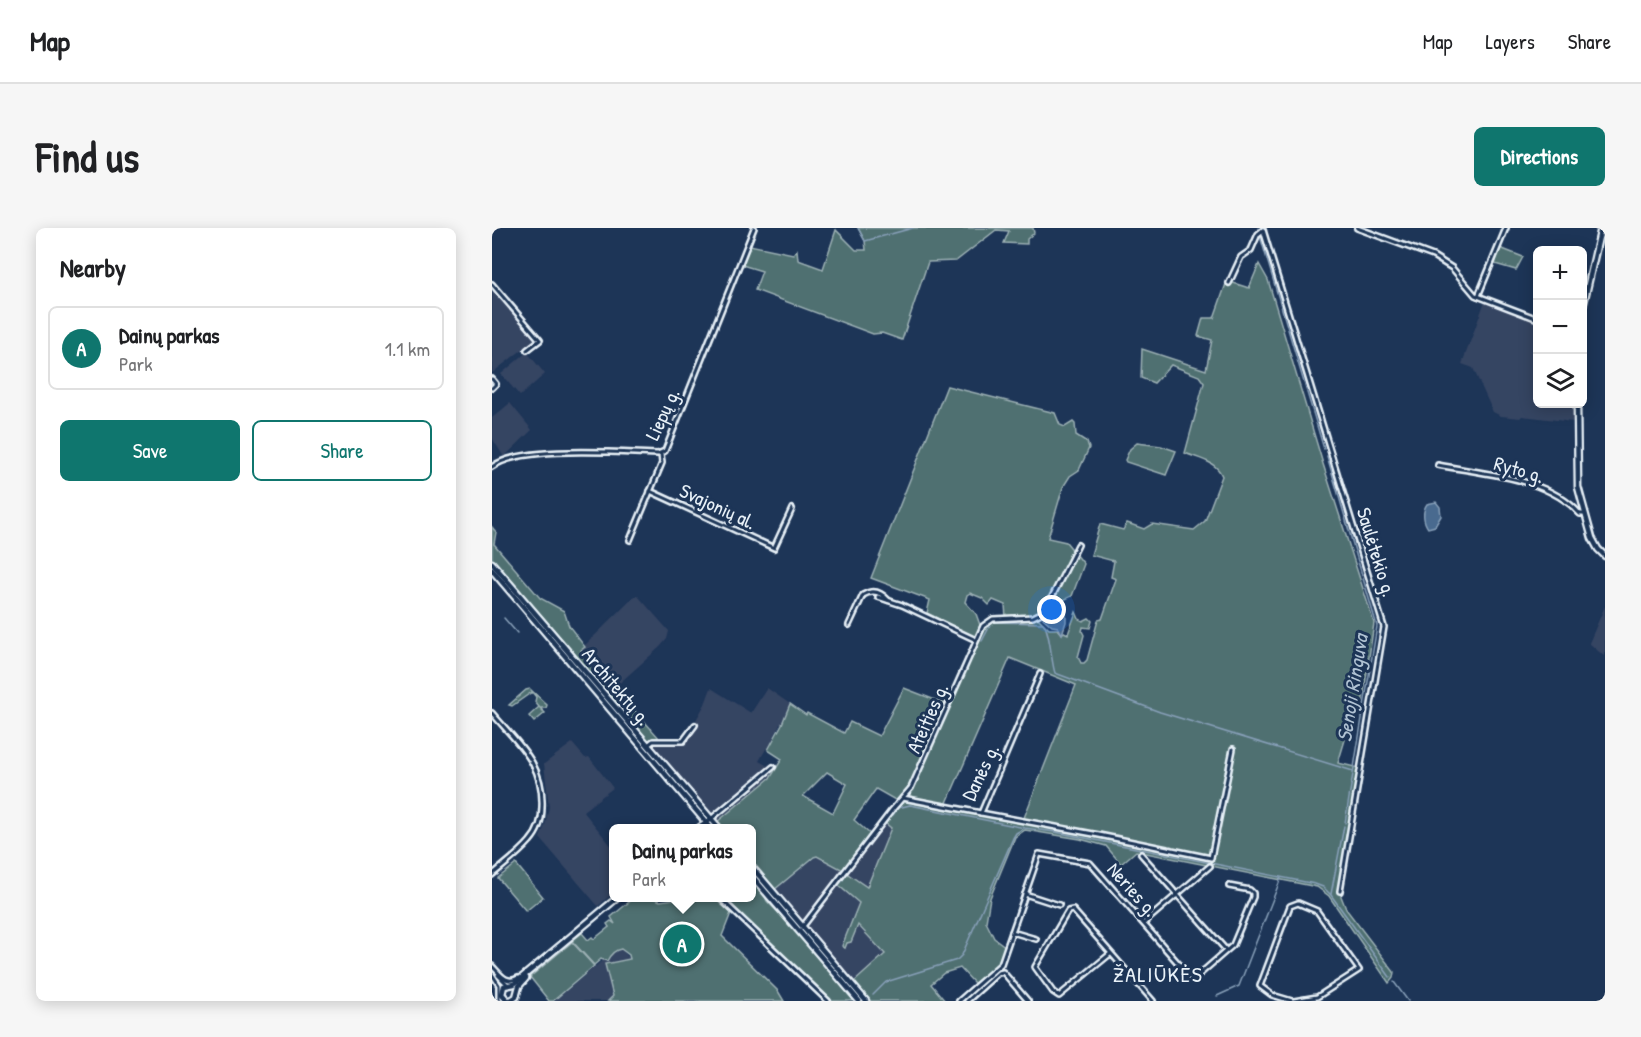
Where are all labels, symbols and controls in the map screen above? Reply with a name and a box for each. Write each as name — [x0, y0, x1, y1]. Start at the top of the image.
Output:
text: Map — [30, 22, 70, 60]
text: Map — [1423, 27, 1452, 56]
text: Layers — [1485, 27, 1535, 56]
text: Share — [1568, 27, 1611, 56]
button: Directions — [1474, 127, 1605, 186]
text: Find us — [36, 128, 139, 185]
map controls — [1533, 246, 1587, 408]
button: + — [1533, 246, 1587, 300]
text: Nearby — [60, 250, 126, 285]
button: − — [1533, 300, 1587, 354]
text: Dainų parkas — [119, 320, 220, 350]
text: A — [77, 335, 86, 362]
text: 1.1 km — [385, 335, 430, 362]
text: Park — [119, 350, 152, 377]
button: layers — [1533, 354, 1587, 408]
street label: Liepų g. — [638, 384, 686, 444]
button: Save — [60, 420, 240, 481]
button: Share — [252, 420, 432, 481]
street label: Ryto g. — [1491, 449, 1547, 489]
street label: Svajonių al. — [675, 477, 761, 535]
street label: Saulėtekio g. — [1351, 504, 1403, 600]
your location — [1037, 595, 1066, 624]
water label: Senoji Ringuva — [1329, 629, 1375, 744]
street label: Architektų g. — [576, 641, 658, 731]
street label: Ateities g. — [900, 679, 954, 757]
street label: Danės g. — [955, 739, 1005, 805]
popup — [609, 824, 756, 902]
text: Dainų parkas — [632, 835, 733, 865]
street label: Neries g. — [1101, 856, 1165, 922]
text: Park — [632, 865, 666, 892]
pin: A — [662, 922, 702, 966]
district label: ŽALIŪKĖS — [1113, 959, 1203, 989]

